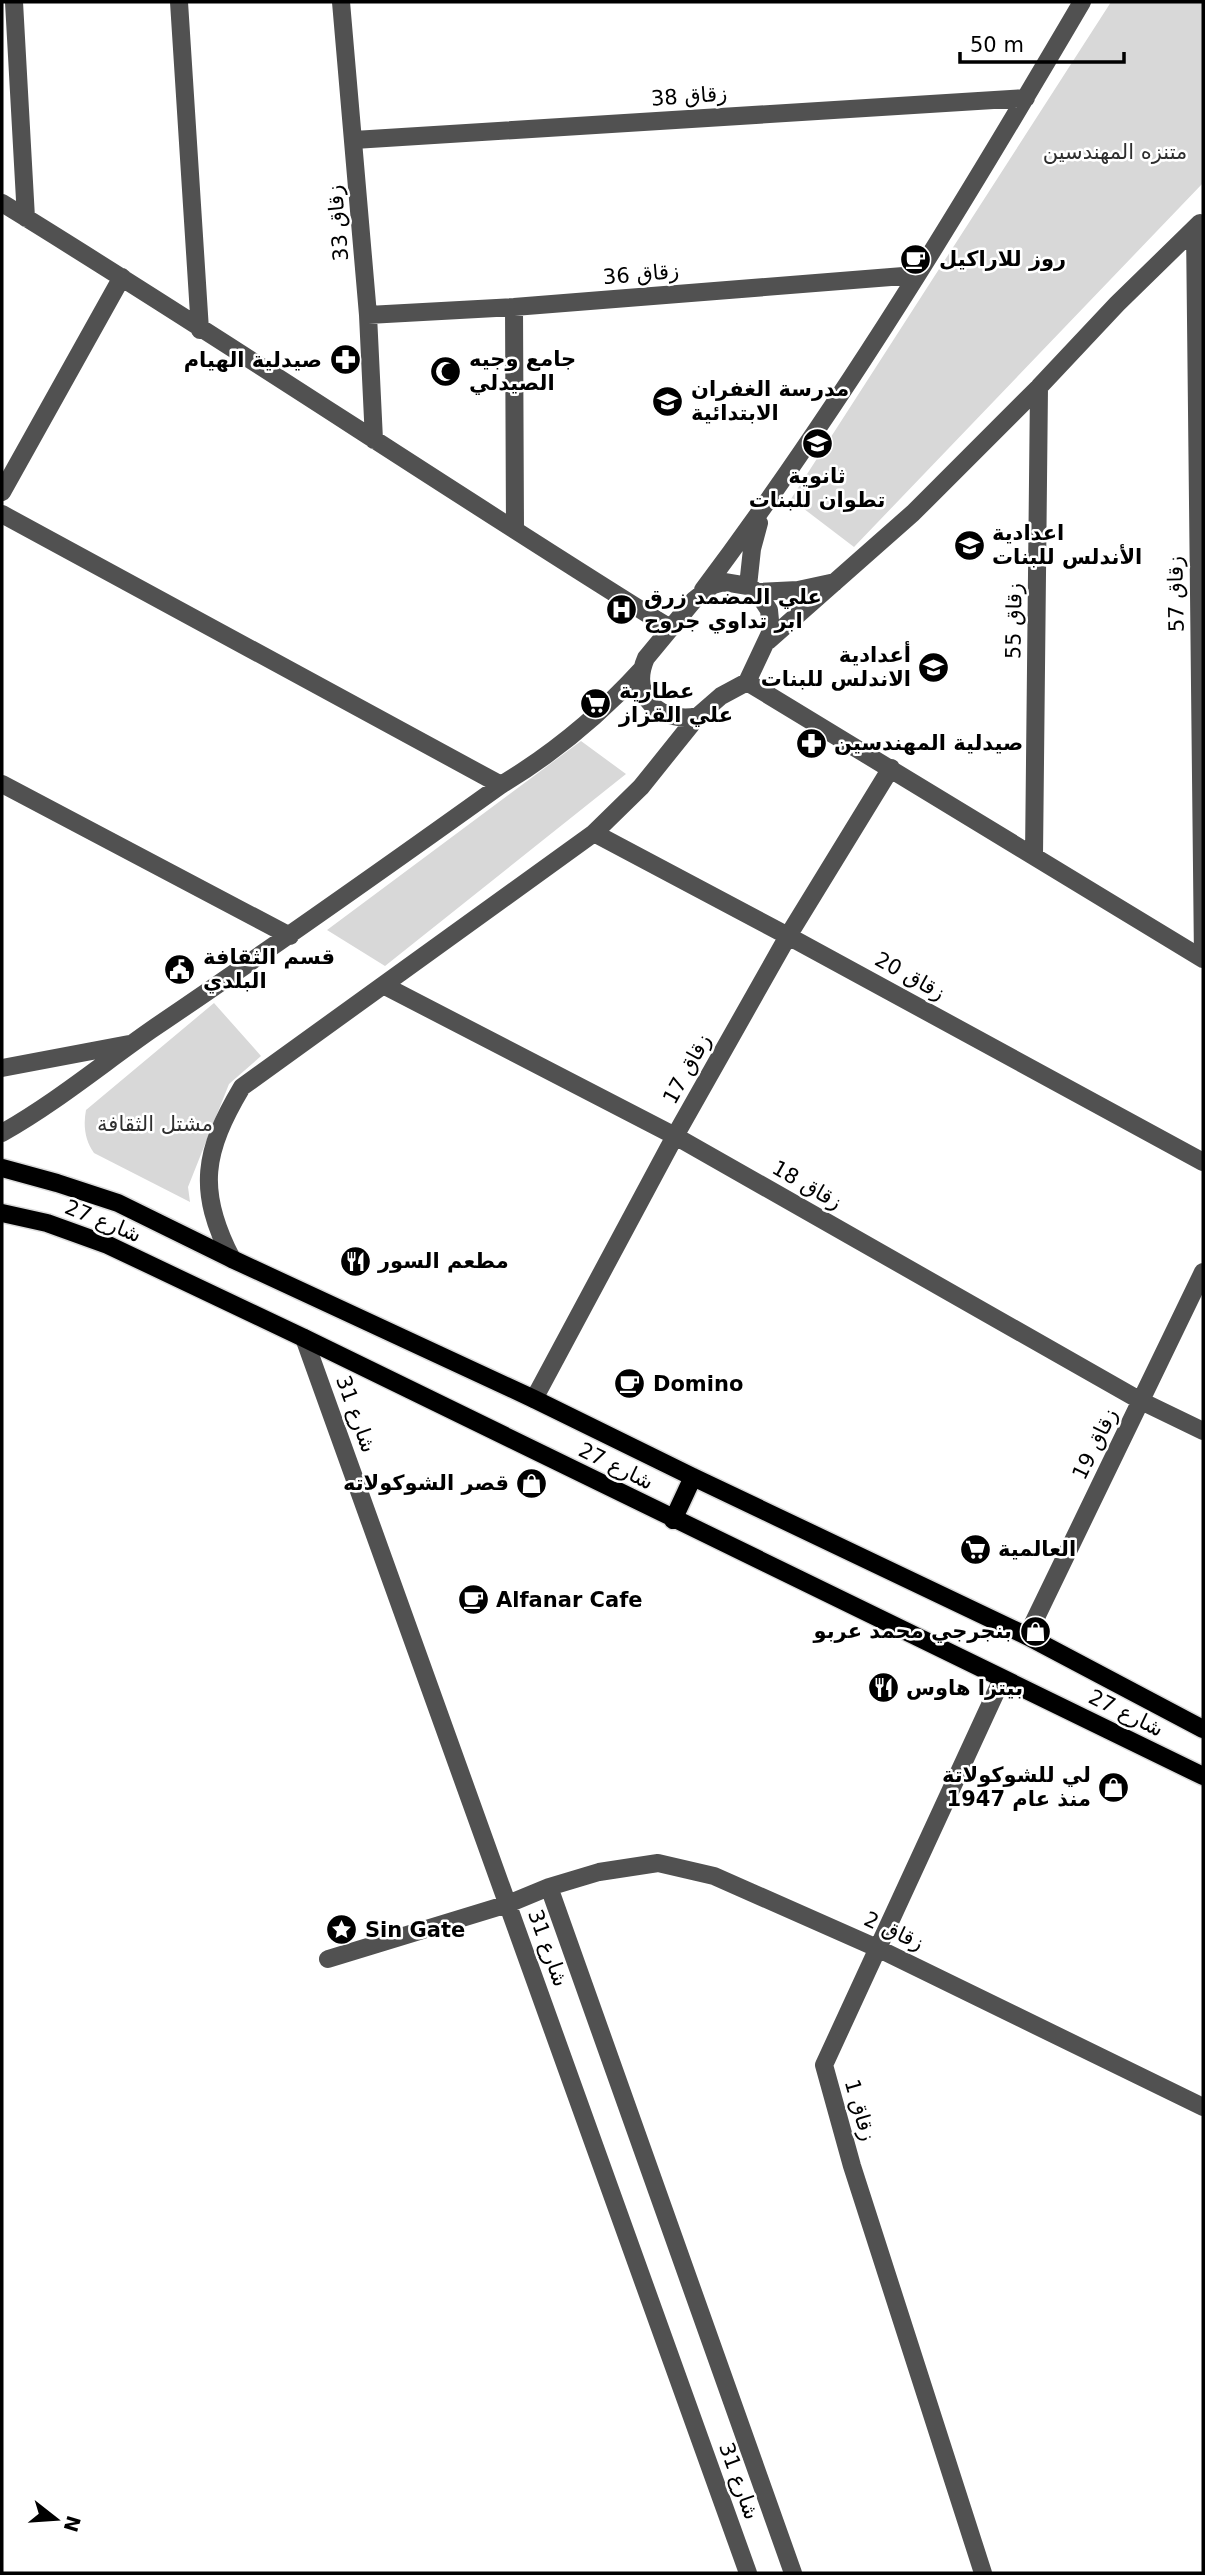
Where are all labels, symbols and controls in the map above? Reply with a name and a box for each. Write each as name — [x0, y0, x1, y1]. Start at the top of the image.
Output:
scale bar — [960, 21, 1124, 65]
text: 50 m — [970, 33, 1024, 57]
street label: زقاق 38 — [650, 81, 728, 111]
park label: متنزه المهندسين — [1043, 140, 1187, 164]
street label: زقاق 33 — [323, 184, 353, 262]
cafe icon: روز للاراكيل — [899, 242, 933, 276]
place label: روز للاراكيل — [939, 247, 1066, 271]
street label: زقاق 36 — [602, 259, 680, 289]
pharmacy icon: صيدلية الهيام — [328, 343, 362, 377]
place label: جامع وجيه الصيدلي — [469, 347, 576, 395]
place label: صيدلية الهيام — [184, 348, 322, 372]
mosque icon: جامع وجيه الصيدلي — [429, 354, 463, 388]
place label: مدرسة الغفران الابتدائية — [691, 377, 849, 425]
school or university icon: مدرسة الغفران الابتدائية — [651, 384, 685, 418]
school or university icon: ثانوية تطوان للبنات — [800, 427, 834, 461]
place label: ثانوية تطوان للبنات — [749, 464, 885, 512]
place label: اعدادية الأندلس للبنات — [992, 521, 1142, 569]
school or university icon: اعدادية الأندلس للبنات — [952, 528, 986, 562]
street label: زقاق 57 — [1163, 556, 1189, 632]
street label: زقاق 55 — [1001, 583, 1027, 659]
place label: علي المضمد زرق ابر تداوي جروح — [644, 585, 822, 634]
hospital icon: علي المضمد زرق ابر تداوي جروح — [604, 592, 638, 626]
place label: أعدادية الاندلس للبنات — [761, 640, 911, 691]
school or university icon: أعدادية الاندلس للبنات — [917, 650, 951, 684]
place label: عطارية علي القزاز — [618, 679, 733, 727]
supermarket icon: عطارية علي القزاز — [579, 686, 613, 720]
pharmacy icon: صيدلية المهندسين — [794, 726, 828, 760]
place label: صيدلية المهندسين — [834, 731, 1023, 755]
place label: قسم الثقافة البلدي — [203, 945, 335, 994]
street label: زقاق 20 — [871, 947, 949, 1005]
public building icon: قسم الثقافة البلدي — [163, 952, 197, 986]
street label: زقاق 17 — [658, 1030, 716, 1108]
park label: مشتل الثقافة — [97, 1112, 213, 1136]
street label: زقاق 18 — [768, 1156, 846, 1214]
street label: شارع 27 — [61, 1195, 145, 1247]
restaurant icon: مطعم السور — [338, 1244, 372, 1278]
place label: مطعم السور — [377, 1249, 509, 1273]
cafe icon: Domino — [613, 1367, 647, 1401]
street label: شارع 31 — [331, 1372, 381, 1456]
place label: Domino — [653, 1372, 743, 1396]
street label: زقاق 19 — [1067, 1404, 1123, 1484]
street label: شارع 27 — [575, 1438, 657, 1494]
shop icon: قصر الشوكولاته — [515, 1466, 549, 1500]
place label: قصر الشوكولاته — [343, 1471, 509, 1495]
supermarket icon: العالمية — [958, 1532, 992, 1566]
place label: العالمية — [998, 1537, 1076, 1561]
cafe icon: Alfanar Cafe — [456, 1583, 490, 1617]
place label: Alfanar Cafe — [496, 1588, 643, 1612]
shop icon: بنجرجي محمد عربو — [1018, 1614, 1052, 1648]
place label: بنجرجي محمد عربو — [813, 1619, 1012, 1643]
restaurant icon: بيتزا هاوس — [866, 1671, 900, 1705]
place label: بيتزا هاوس — [906, 1676, 1023, 1700]
street label: شارع 27 — [1085, 1685, 1167, 1741]
place label: لي للشوكولاتة منذ عام 1947 — [942, 1763, 1091, 1811]
shop icon: لي للشوكولاتة منذ عام 1947 — [1097, 1770, 1131, 1804]
street label: شارع 31 — [523, 1906, 573, 1990]
street label: زقاق 2 — [860, 1907, 928, 1955]
place icon: Sin Gate — [325, 1913, 359, 1947]
place label: Sin Gate — [365, 1918, 465, 1942]
street label: زقاق 1 — [840, 2076, 880, 2144]
street label: شارع 31 — [714, 2439, 764, 2523]
north arrow — [21, 2484, 91, 2554]
text: N — [59, 2513, 85, 2535]

